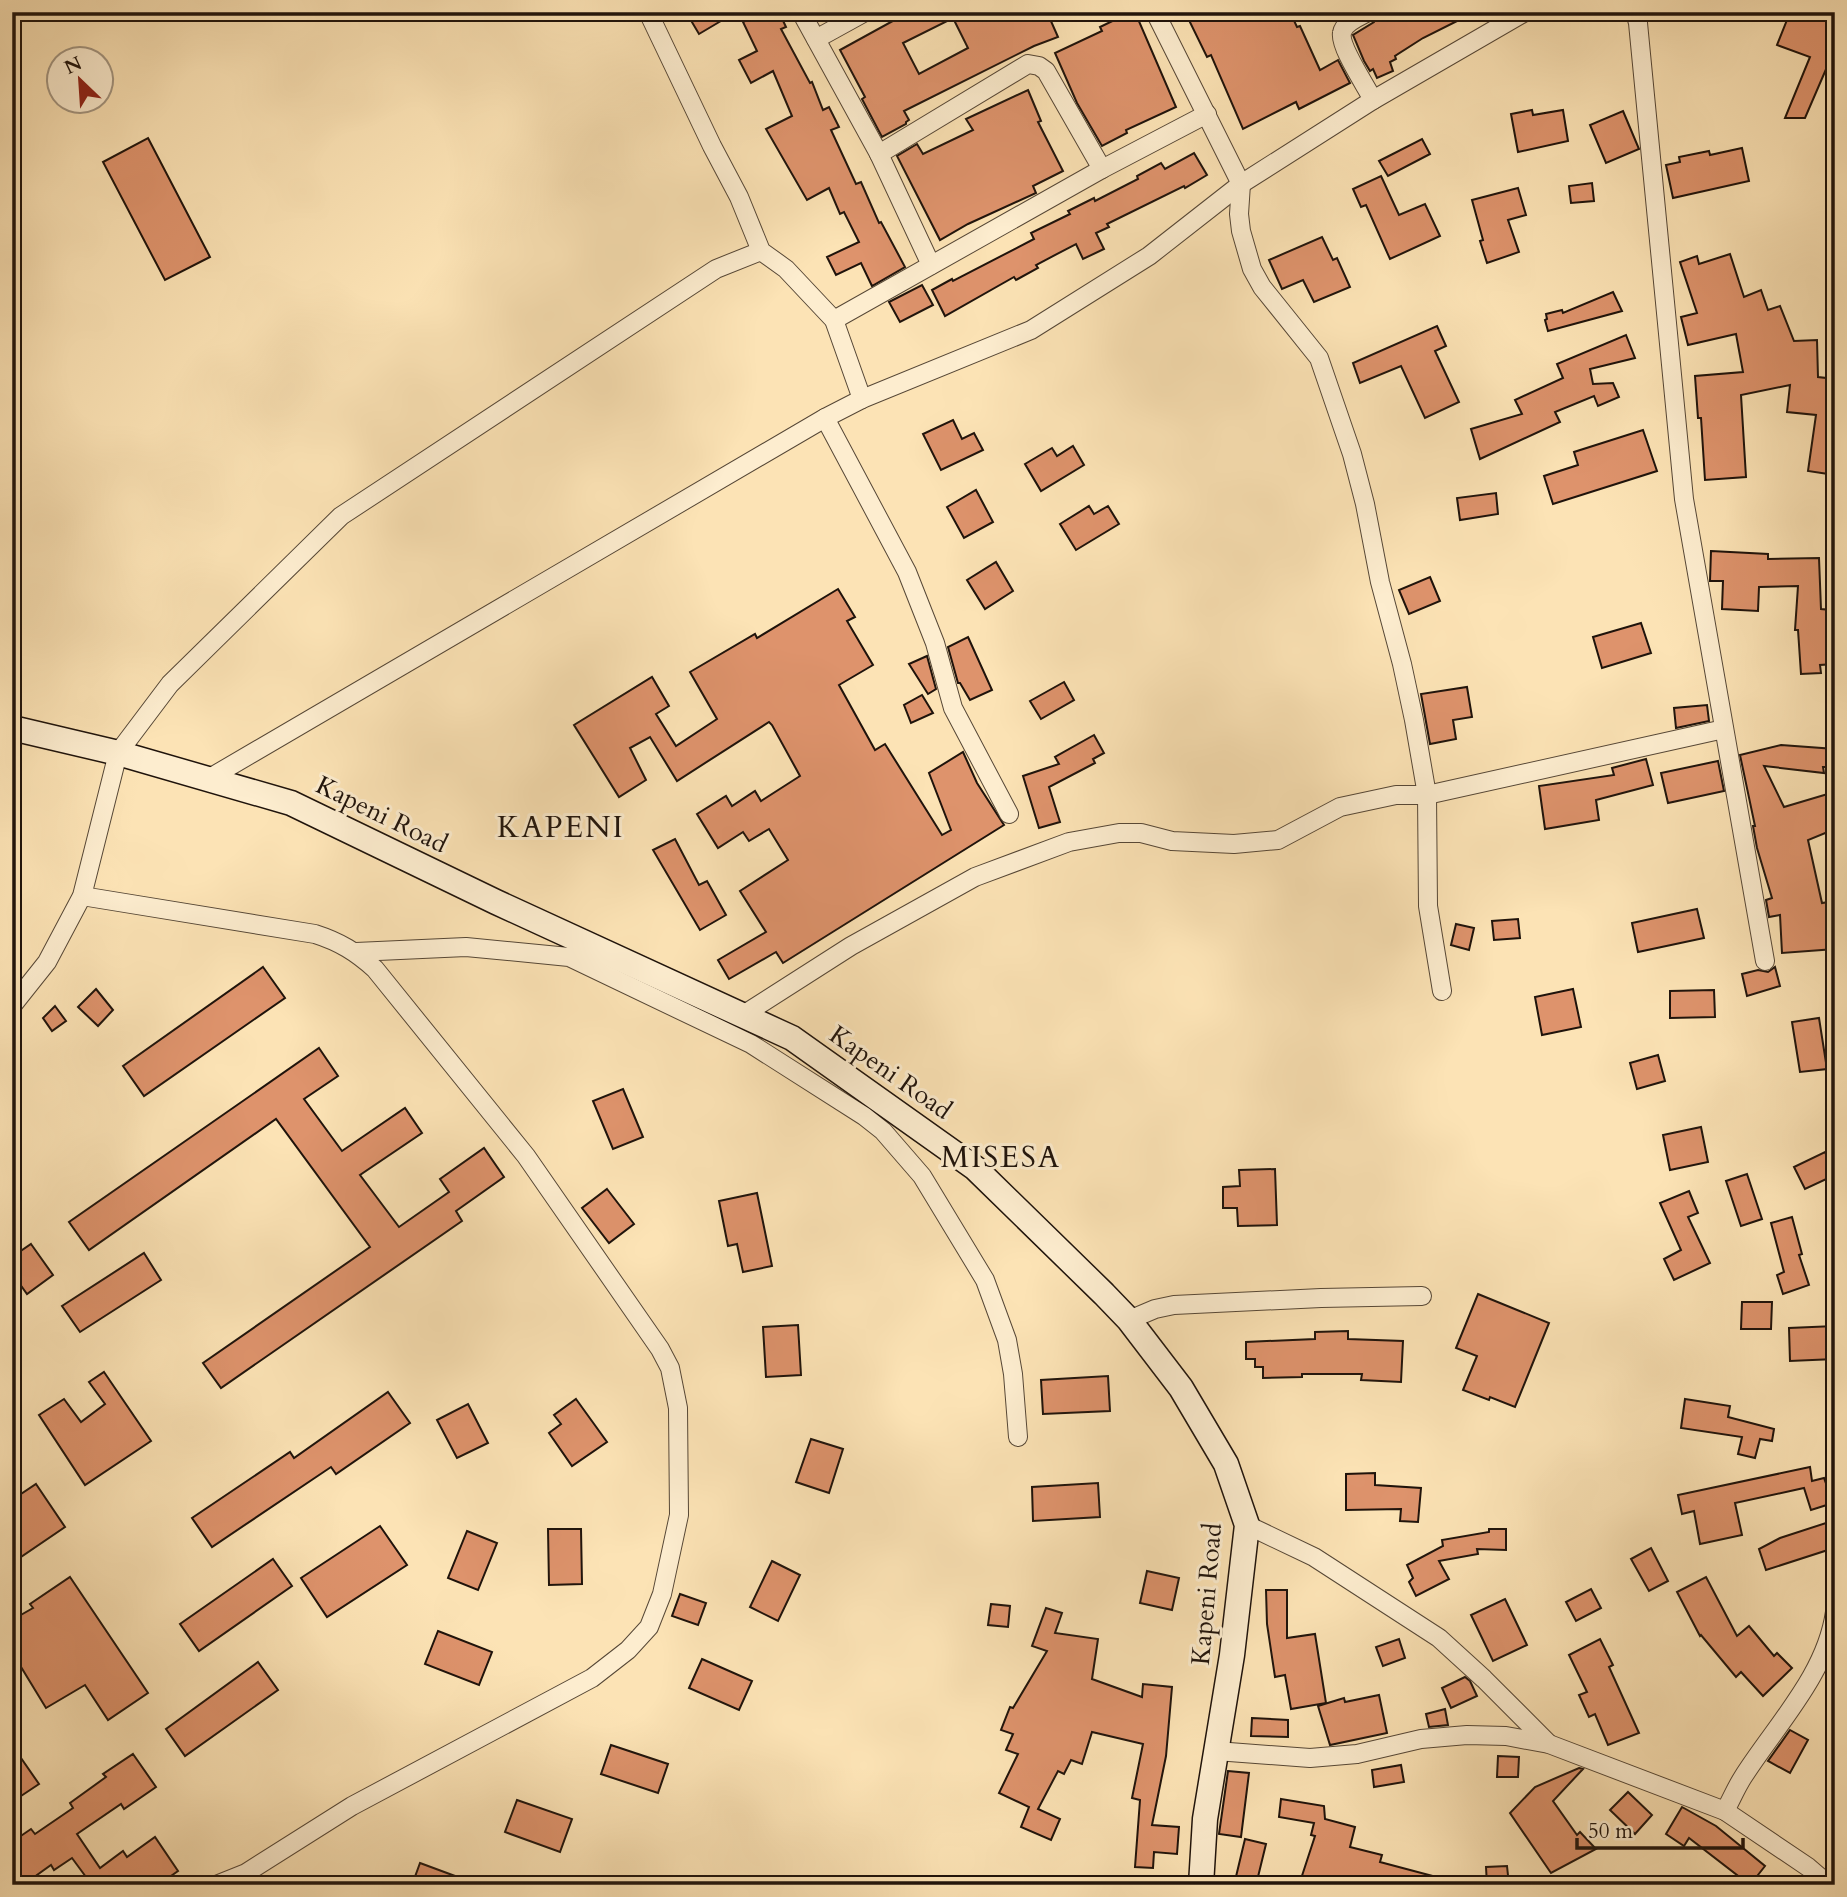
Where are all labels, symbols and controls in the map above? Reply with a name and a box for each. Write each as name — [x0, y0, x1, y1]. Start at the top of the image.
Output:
north arrow — [46, 46, 116, 116]
text: N — [60, 50, 87, 81]
street label: Kapeni Road — [310, 767, 454, 861]
district label: KAPENI — [497, 807, 625, 848]
street label: Kapeni Road — [822, 1017, 959, 1128]
district label: MISESA — [941, 1137, 1061, 1178]
street label: Kapeni Road — [1183, 1521, 1230, 1667]
scale bar — [1577, 1806, 1744, 1850]
text: 50 m — [1588, 1817, 1633, 1846]

